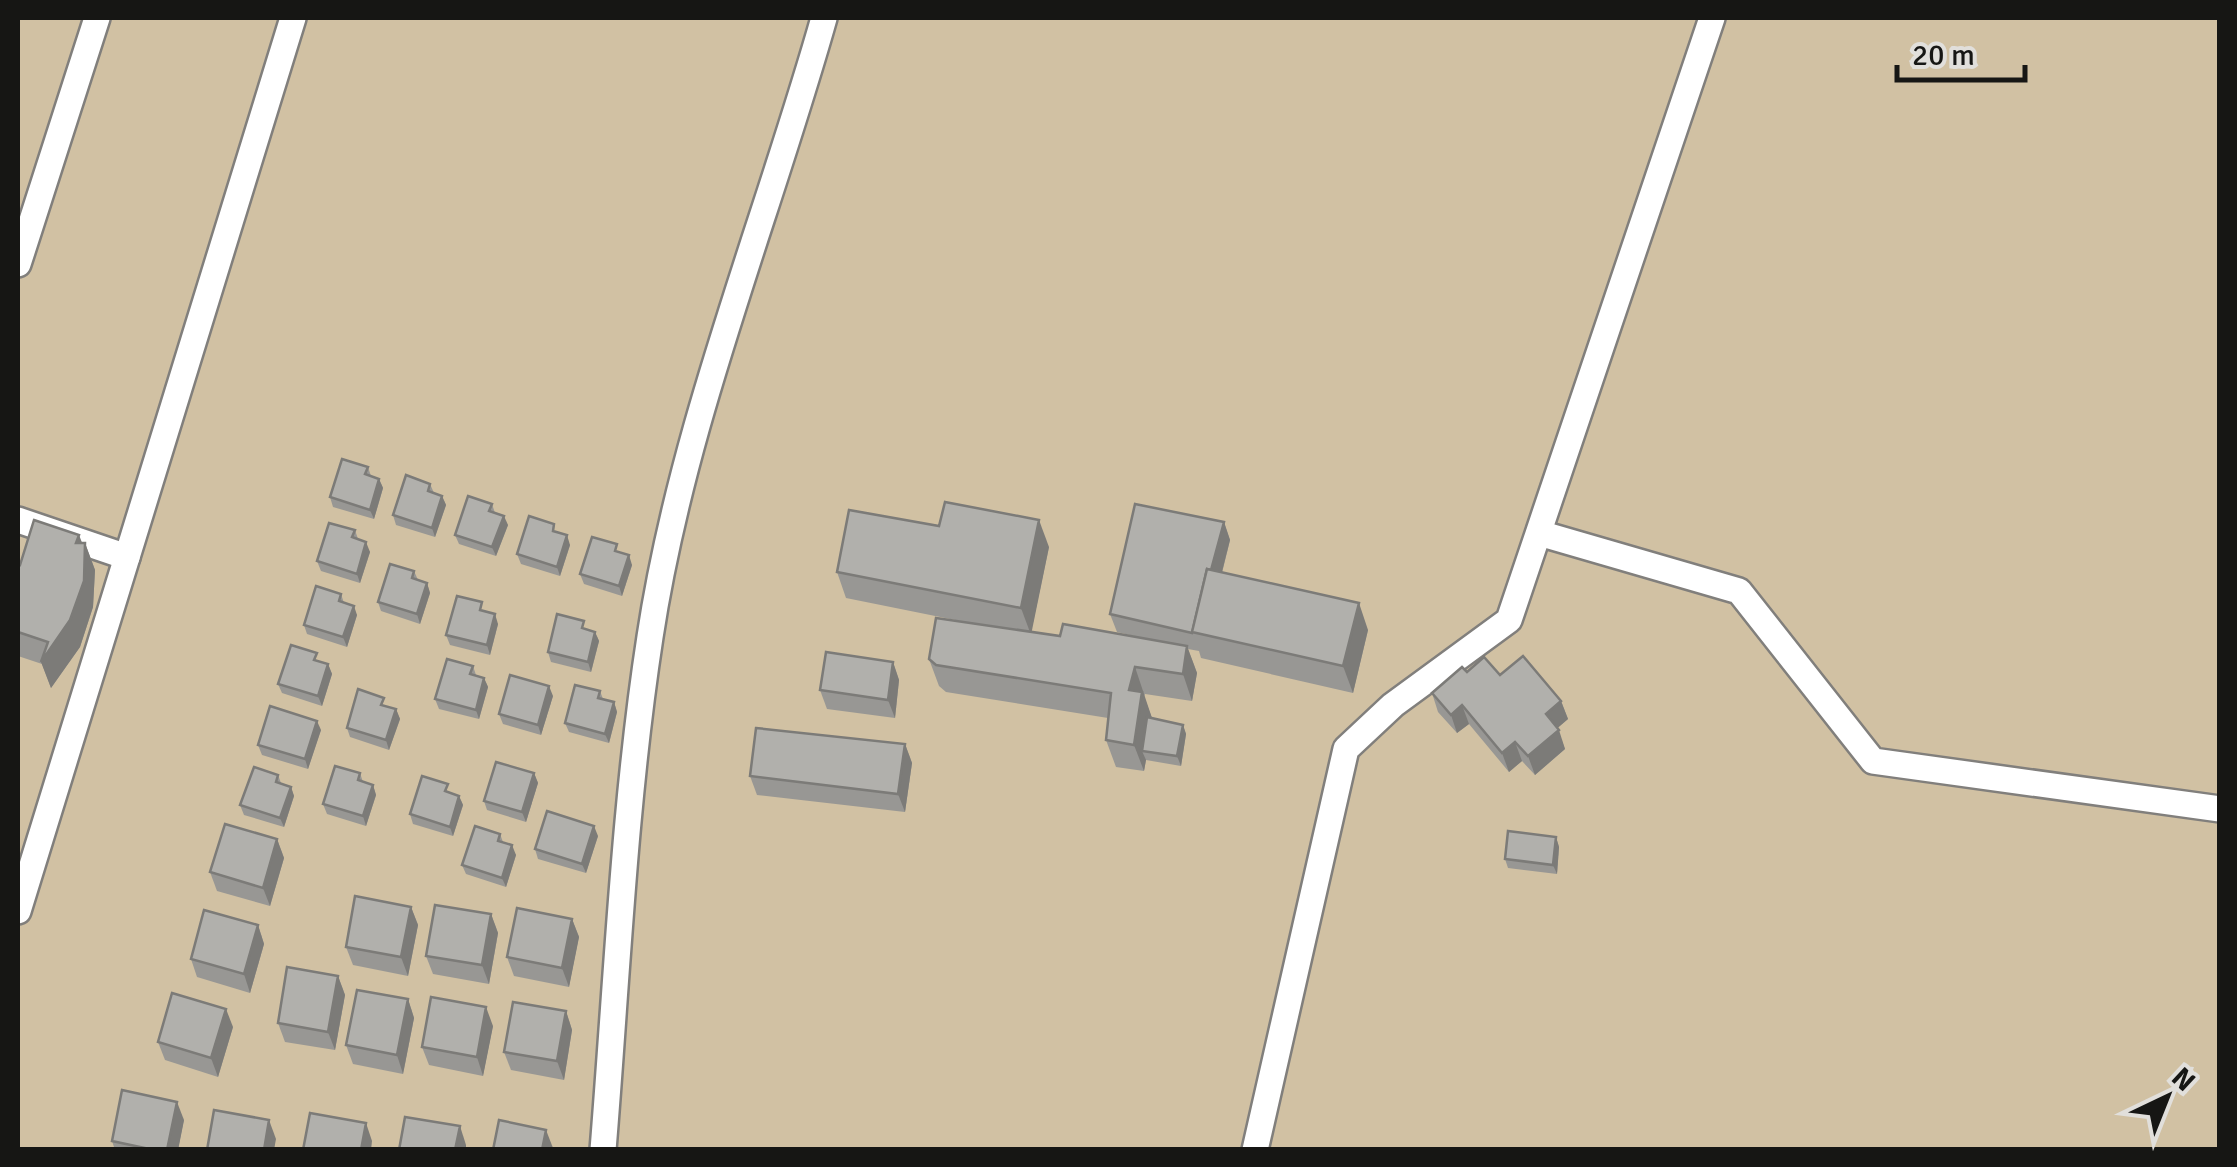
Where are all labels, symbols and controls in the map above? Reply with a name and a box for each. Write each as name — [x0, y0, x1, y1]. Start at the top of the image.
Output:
scale bar — [1897, 20, 2024, 82]
text: 20 m — [1912, 37, 1975, 74]
north arrow — [2117, 1047, 2217, 1147]
text: N — [2165, 1060, 2202, 1099]

